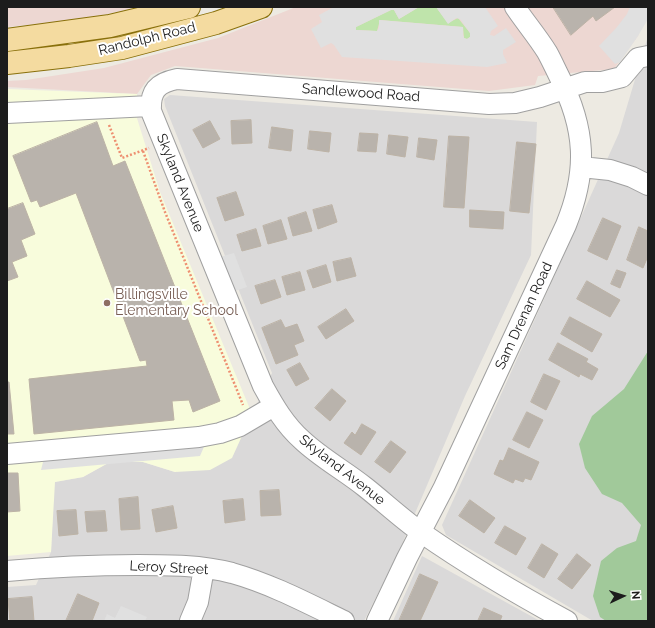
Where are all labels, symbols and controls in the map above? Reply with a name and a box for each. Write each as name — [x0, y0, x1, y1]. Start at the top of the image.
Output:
street label: Randolph Road — [97, 19, 197, 59]
street label: Sandlewood Road — [301, 80, 421, 106]
street label: Skyland Avenue — [153, 131, 207, 235]
street label: Sam Drenan Road — [492, 260, 556, 372]
place label: Billingsville Elementary School — [115, 287, 238, 320]
marker: Billingsville Elementary School — [102, 298, 112, 308]
street label: Skyland Avenue — [296, 431, 388, 509]
street label: Leroy Street — [129, 558, 209, 578]
north arrow — [603, 576, 643, 616]
text: N — [629, 590, 642, 600]

